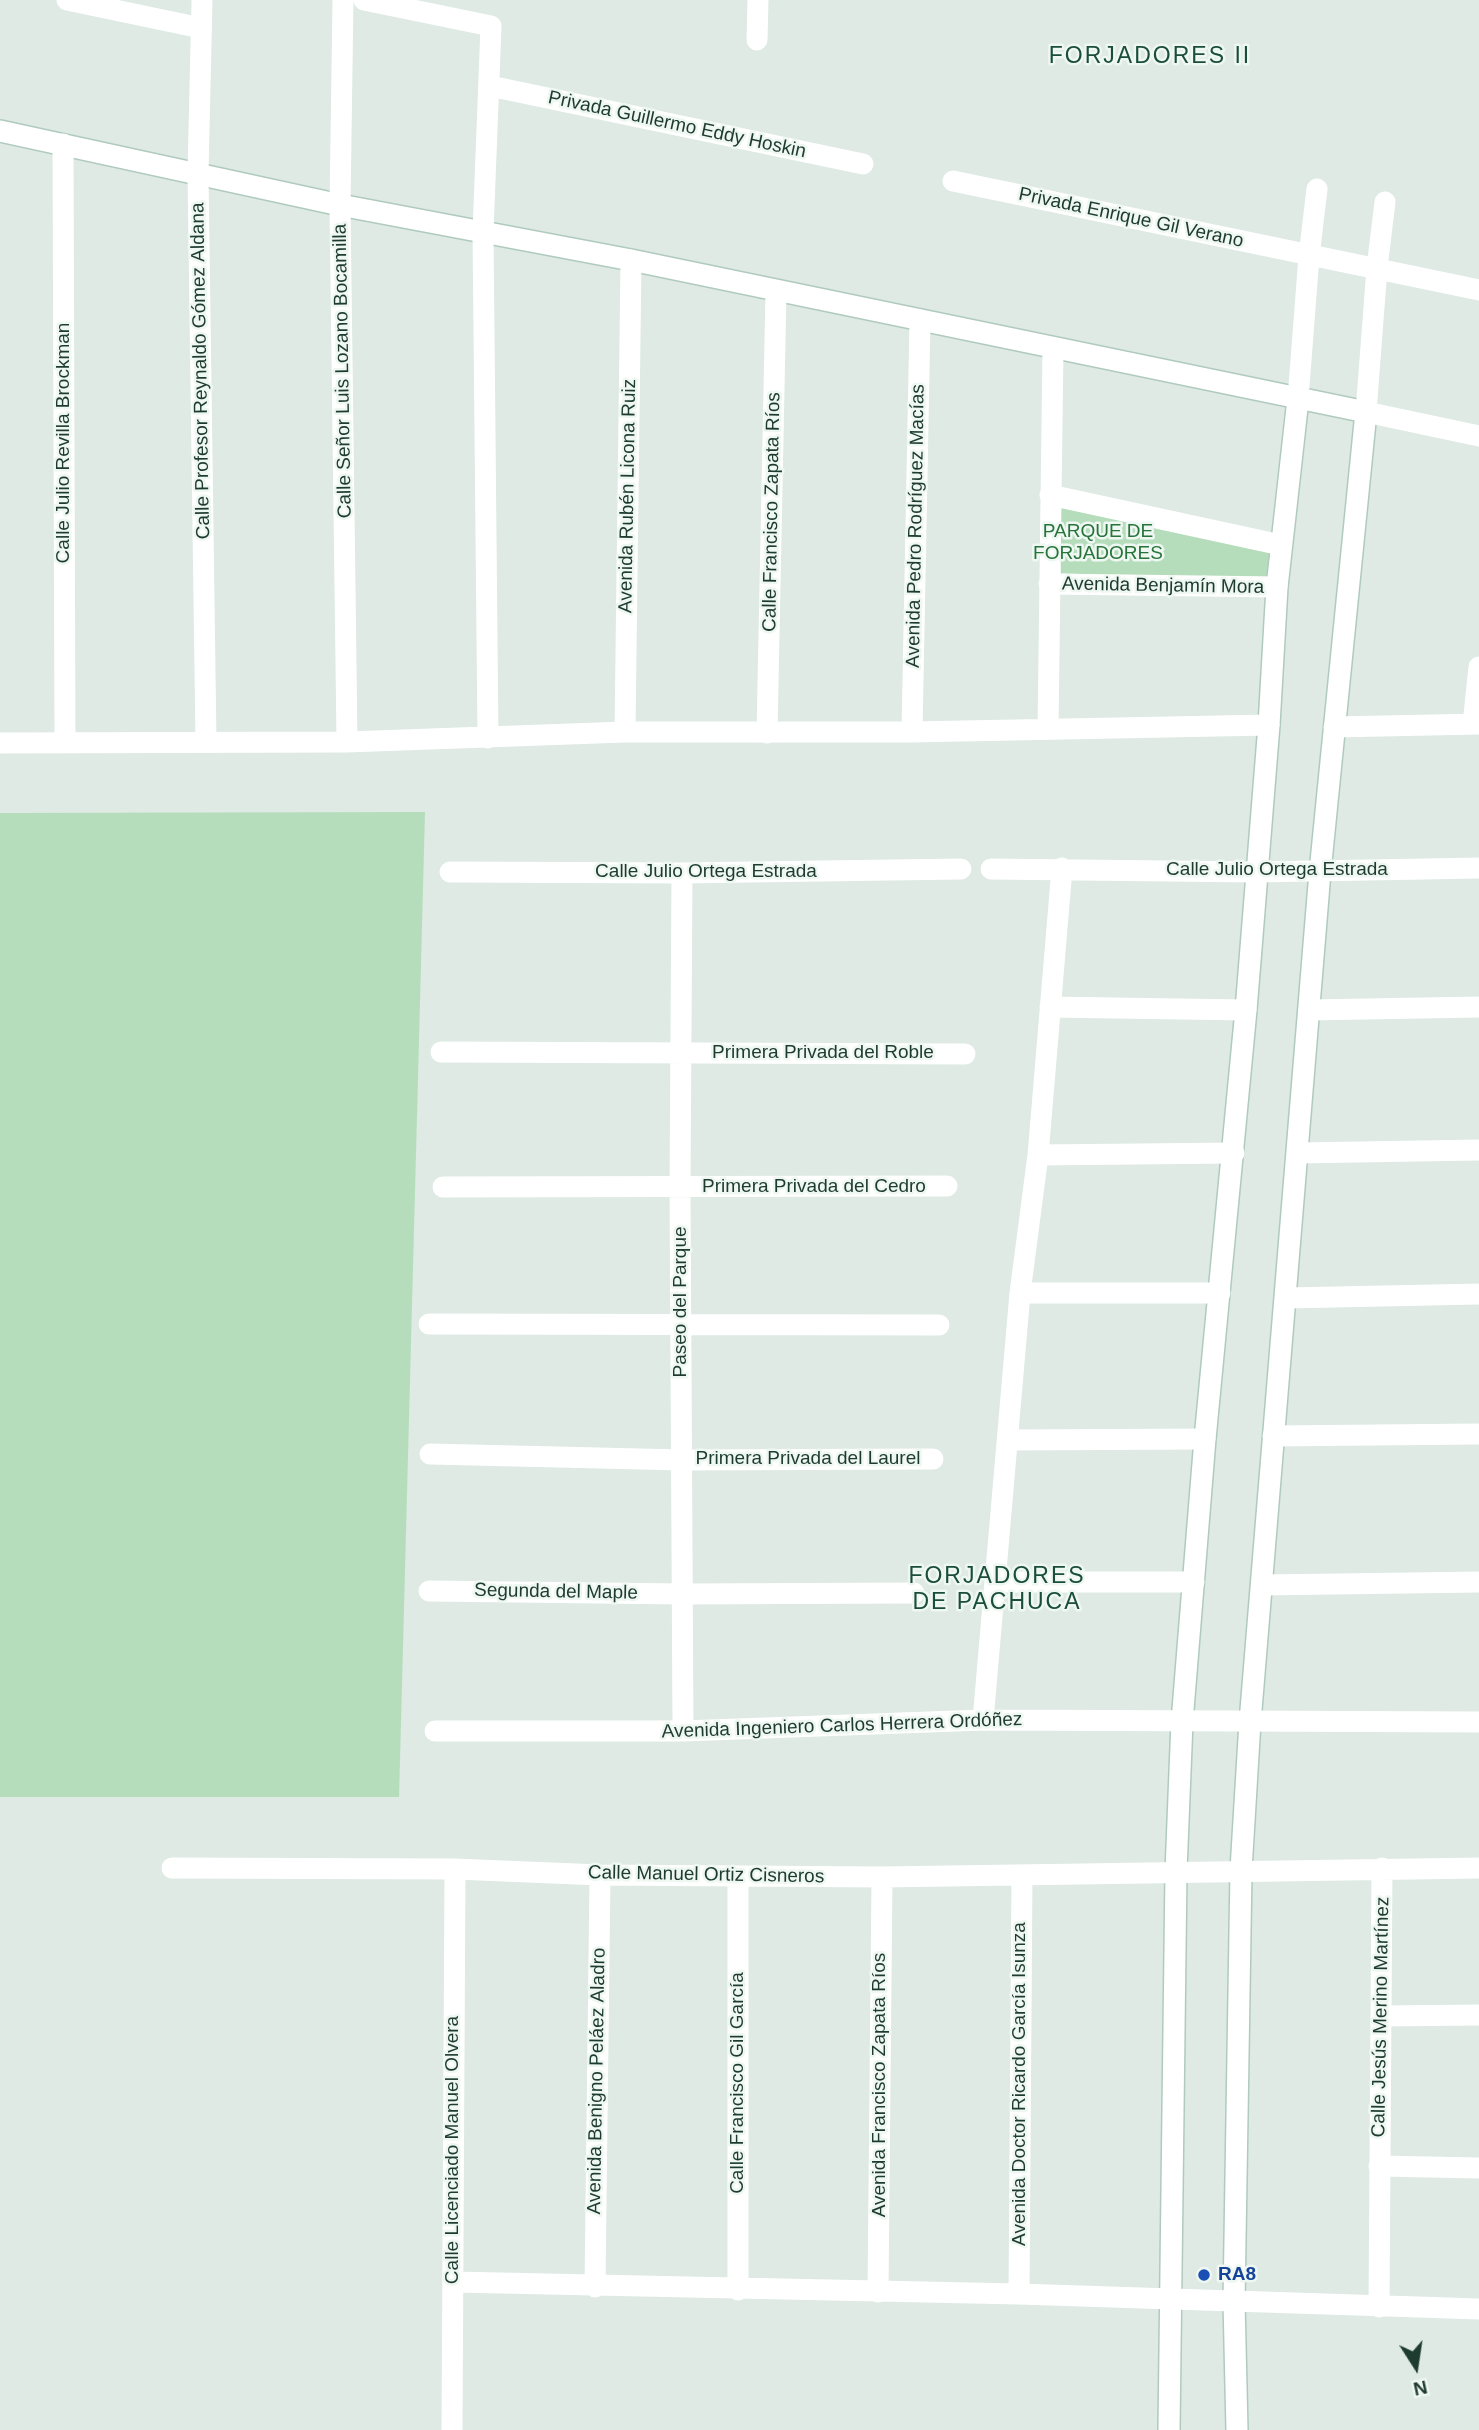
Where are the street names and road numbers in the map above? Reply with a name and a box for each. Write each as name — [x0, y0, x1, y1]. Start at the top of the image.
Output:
street label: Privada Guillermo Eddy Hoskin — [546, 87, 808, 163]
street label: Privada Enrique Gil Verano — [1017, 183, 1245, 253]
street label: Calle Profesor Reynaldo Gómez Aldana — [187, 202, 215, 540]
street label: Calle Señor Luis Lozano Bocamilla — [329, 223, 357, 519]
street label: Calle Julio Revilla Brockman — [53, 323, 75, 563]
street label: Avenida Rubén Licona Ruiz — [615, 379, 641, 613]
street label: Avenida Pedro Rodríguez Macías — [902, 384, 930, 668]
street label: Calle Francisco Zapata Ríos — [759, 392, 785, 632]
street label: Avenida Benjamín Mora — [1062, 573, 1264, 599]
street label: Calle Julio Ortega Estrada — [1166, 859, 1388, 881]
street label: Calle Julio Ortega Estrada — [595, 861, 817, 883]
street label: Primera Privada del Roble — [712, 1042, 934, 1064]
street label: Primera Privada del Cedro — [702, 1176, 926, 1198]
street label: Paseo del Parque — [670, 1226, 692, 1378]
street label: Primera Privada del Laurel — [696, 1448, 920, 1470]
street label: Segunda del Maple — [474, 1579, 638, 1605]
street label: Avenida Ingeniero Carlos Herrera Ordóñez — [661, 1708, 1023, 1744]
street label: Calle Manuel Ortiz Cisneros — [588, 1862, 824, 1888]
street label: Calle Jesús Merino Martínez — [1368, 1896, 1394, 2138]
street label: Avenida Doctor Ricardo García Isunza — [1009, 1922, 1031, 2246]
street label: Avenida Benigno Peláez Aladro — [583, 1947, 611, 2215]
street label: Avenida Francisco Zapata Ríos — [869, 1953, 891, 2217]
street label: Calle Francisco Gil García — [727, 1972, 749, 2194]
street label: Calle Licenciado Manuel Olvera — [442, 2016, 464, 2284]

